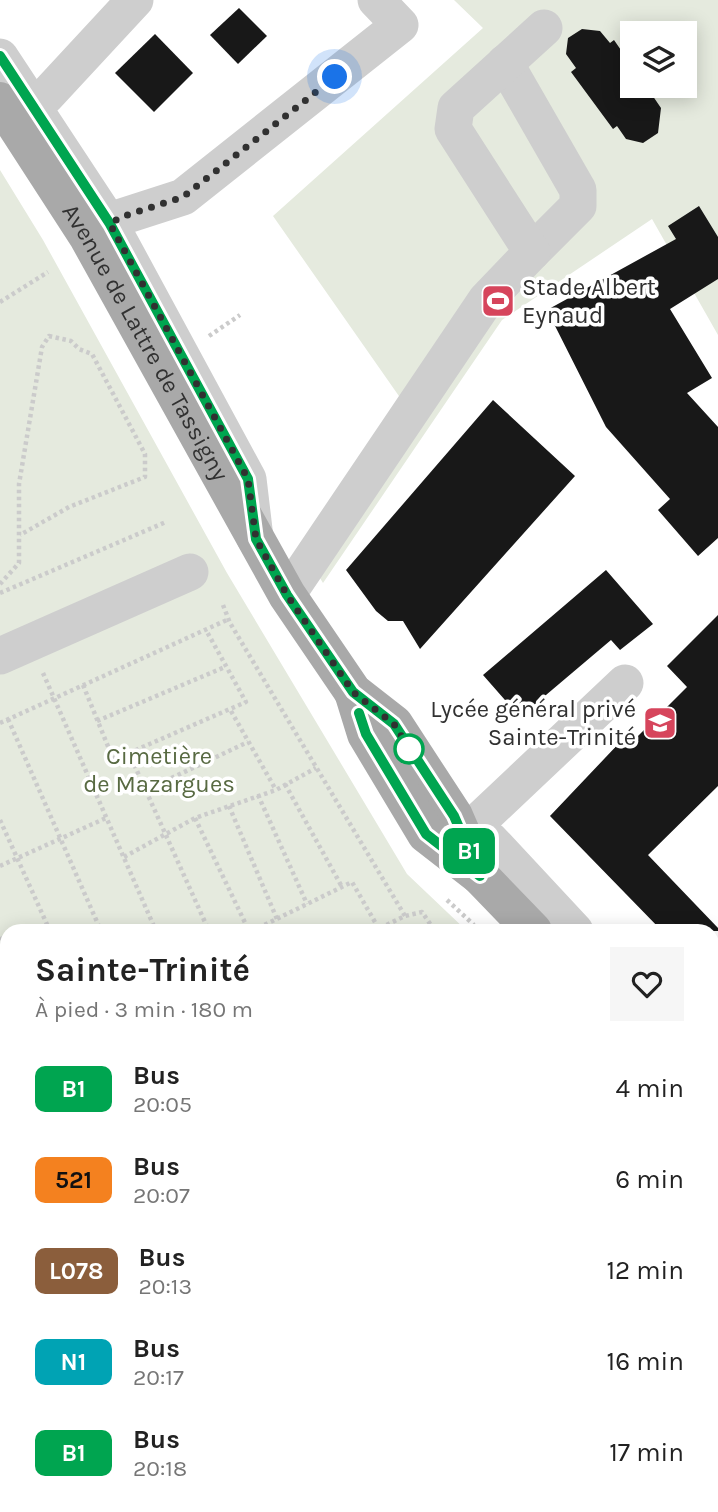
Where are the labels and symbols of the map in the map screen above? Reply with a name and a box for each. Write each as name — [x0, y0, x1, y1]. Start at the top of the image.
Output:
your location — [317, 59, 352, 94]
street label: Avenue de Lattre de Tassigny — [56, 199, 235, 486]
place label: Stade Albert Eynaud — [522, 273, 656, 329]
sports icon: Stade Albert Eynaud — [479, 282, 517, 320]
place label: Lycée général privé Sainte-Trinité — [430, 695, 636, 751]
school or university icon: Lycée général privé Sainte-Trinité — [641, 704, 679, 742]
unlabelled marker — [394, 734, 424, 764]
park label: Cimetière de Mazargues — [83, 742, 235, 798]
line badge: B1 — [438, 828, 500, 874]

